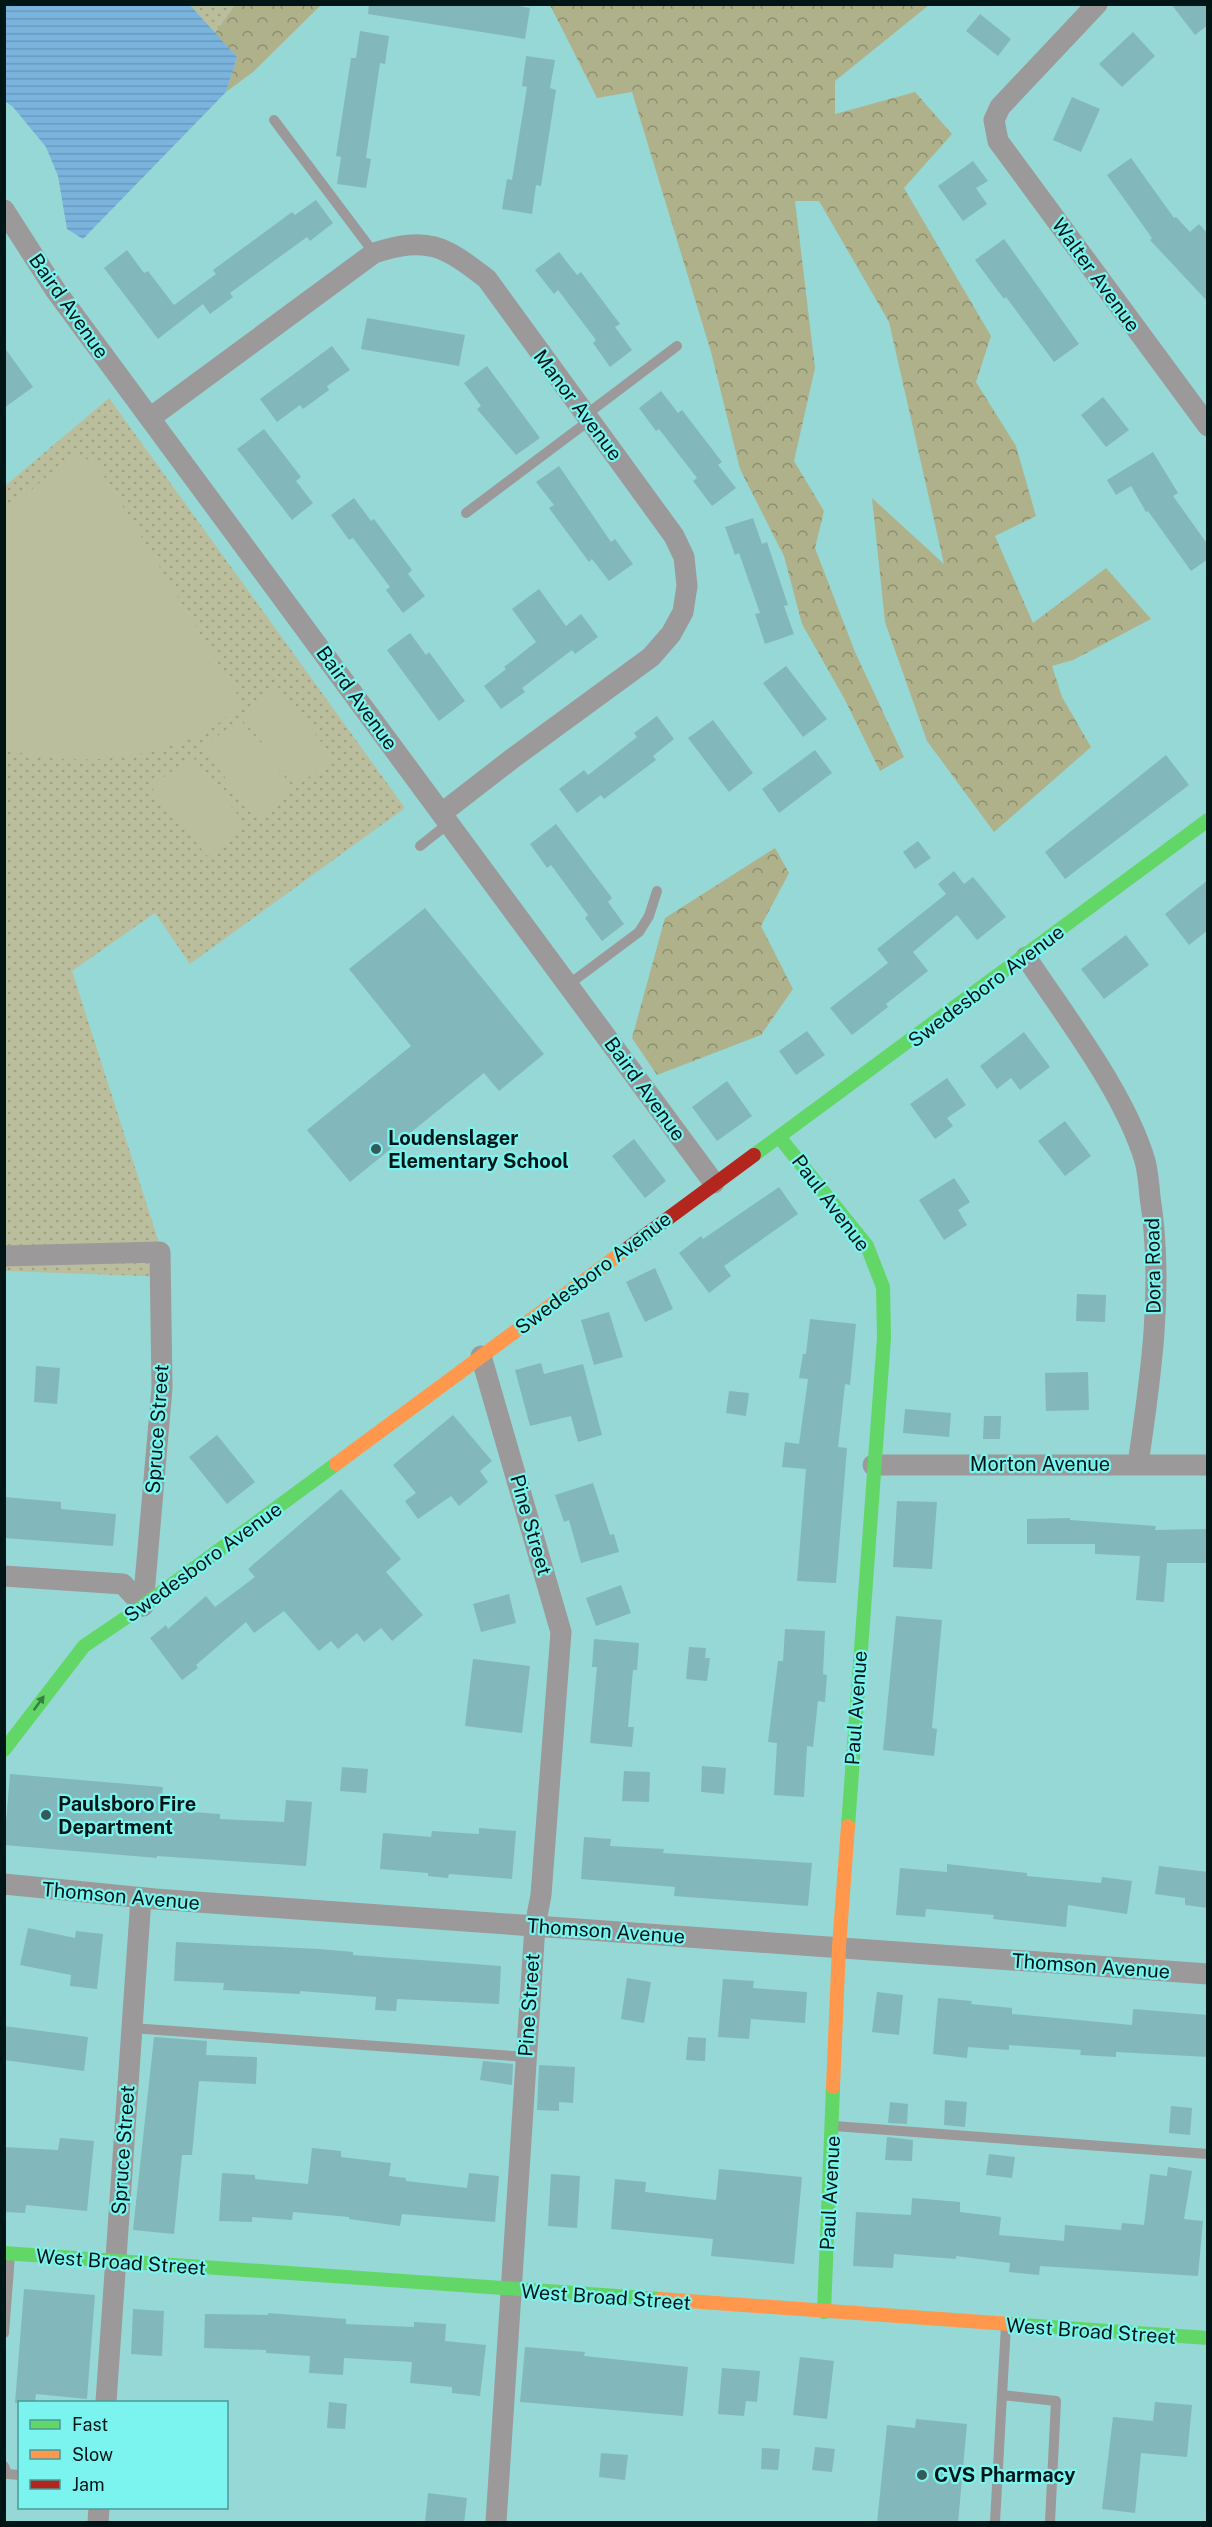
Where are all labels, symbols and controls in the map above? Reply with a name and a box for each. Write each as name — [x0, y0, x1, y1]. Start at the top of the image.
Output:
street label: Walter Avenue — [1047, 213, 1145, 337]
street label: Baird Avenue — [24, 249, 114, 363]
street label: Manor Avenue — [528, 345, 628, 465]
street label: Baird Avenue — [311, 641, 403, 755]
street label: Swedesboro Avenue — [903, 919, 1069, 1053]
street label: Baird Avenue — [599, 1032, 691, 1146]
place label: Loudenslager Elementary School — [388, 1126, 569, 1173]
marker: Loudenslager Elementary School — [369, 1142, 383, 1156]
street label: Paul Avenue — [787, 1150, 875, 1256]
street label: Swedesboro Avenue — [510, 1206, 676, 1340]
street label: Dora Road — [1140, 1218, 1166, 1314]
street label: Spruce Street — [140, 1363, 174, 1495]
street label: Morton Avenue — [970, 1452, 1110, 1476]
street label: Pine Street — [505, 1472, 557, 1578]
street label: Swedesboro Avenue — [119, 1497, 287, 1627]
street label: Paul Avenue — [840, 1650, 872, 1766]
one-way arrow — [33, 1696, 45, 1711]
place label: Paulsboro Fire Department — [58, 1792, 196, 1839]
marker: Paulsboro Fire Department — [39, 1808, 53, 1822]
street label: Thomson Avenue — [41, 1877, 201, 1915]
street label: Thomson Avenue — [526, 1914, 686, 1948]
street label: Thomson Avenue — [1011, 1949, 1171, 1983]
street label: Pine Street — [513, 1952, 545, 2058]
street label: Spruce Street — [106, 2084, 140, 2216]
street label: Paul Avenue — [815, 2135, 845, 2251]
street label: West Broad Street — [35, 2244, 207, 2280]
street label: West Broad Street — [520, 2279, 692, 2315]
street label: West Broad Street — [1005, 2313, 1177, 2349]
legend — [18, 2401, 228, 2509]
text: Fast — [72, 2414, 108, 2435]
text: Slow — [72, 2444, 113, 2465]
place label: CVS Pharmacy — [934, 2463, 1075, 2487]
marker: CVS Pharmacy — [915, 2468, 929, 2482]
text: Jam — [72, 2474, 105, 2495]

